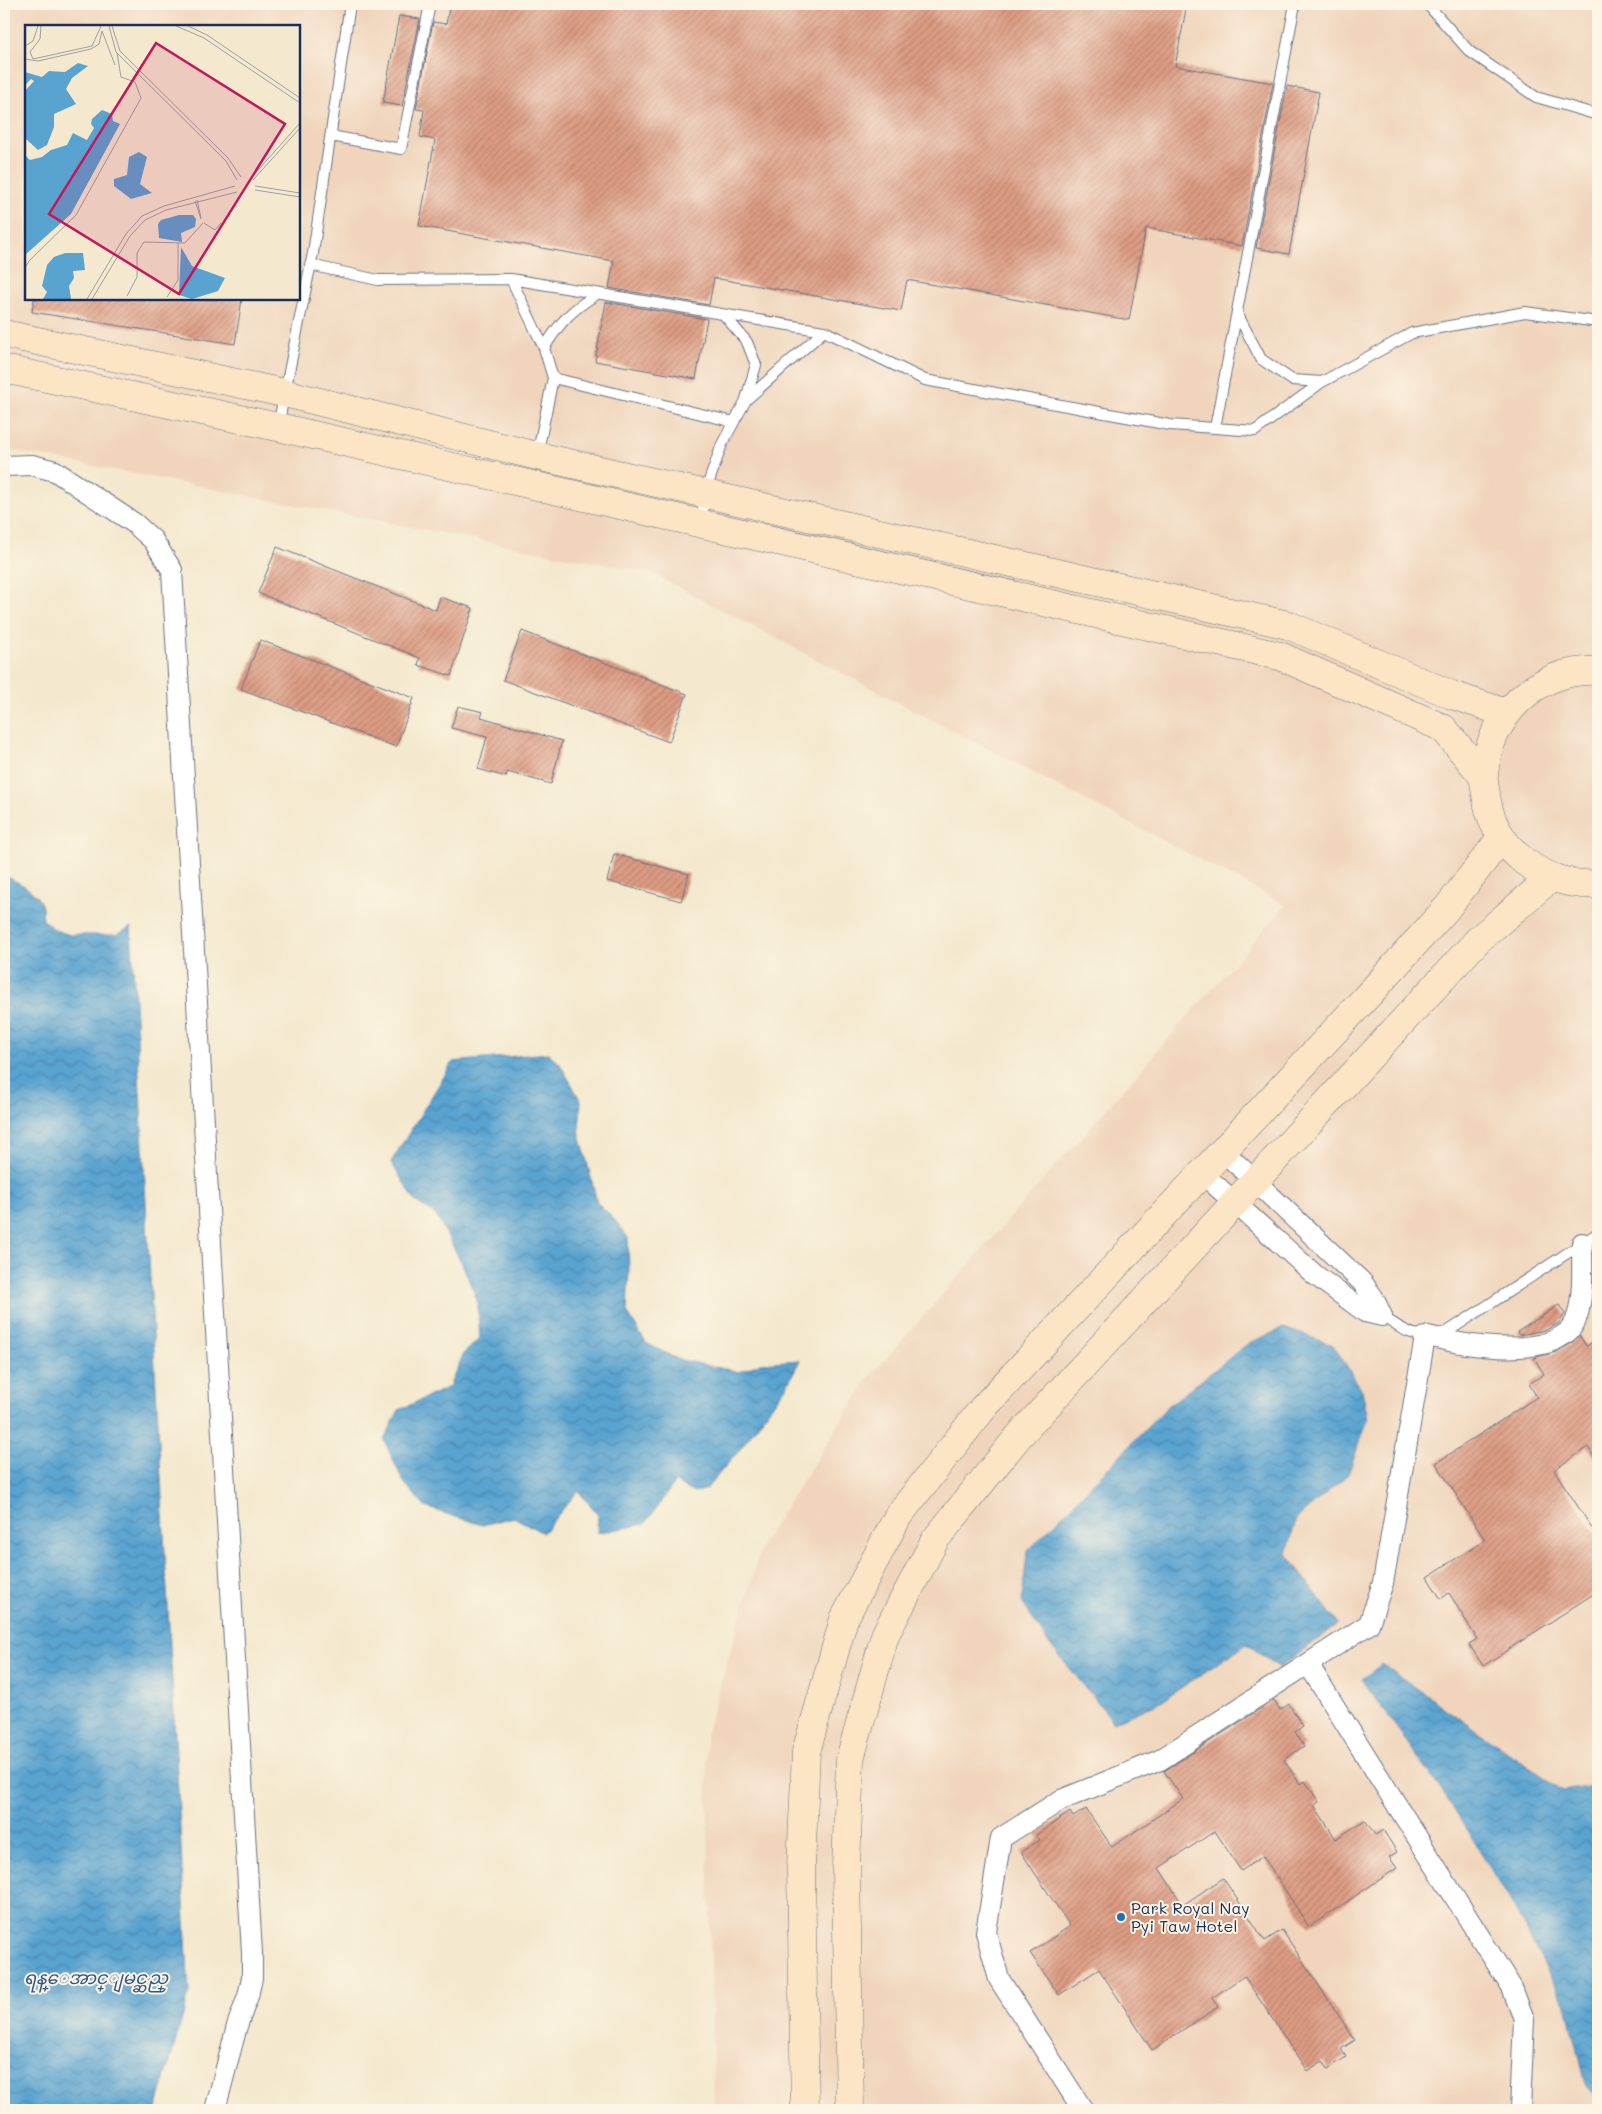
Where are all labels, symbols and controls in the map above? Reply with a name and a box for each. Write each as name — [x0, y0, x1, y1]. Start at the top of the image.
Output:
inset map — [25, 25, 300, 300]
place label: Park Royal Nay Pyi Taw Hotel — [1131, 1897, 1250, 1936]
marker: Park Royal Nay Pyi Taw Hotel — [1115, 1911, 1127, 1923]
water label: ရန္ေအာင္ျမင္ဆည္ — [24, 1965, 169, 1993]

